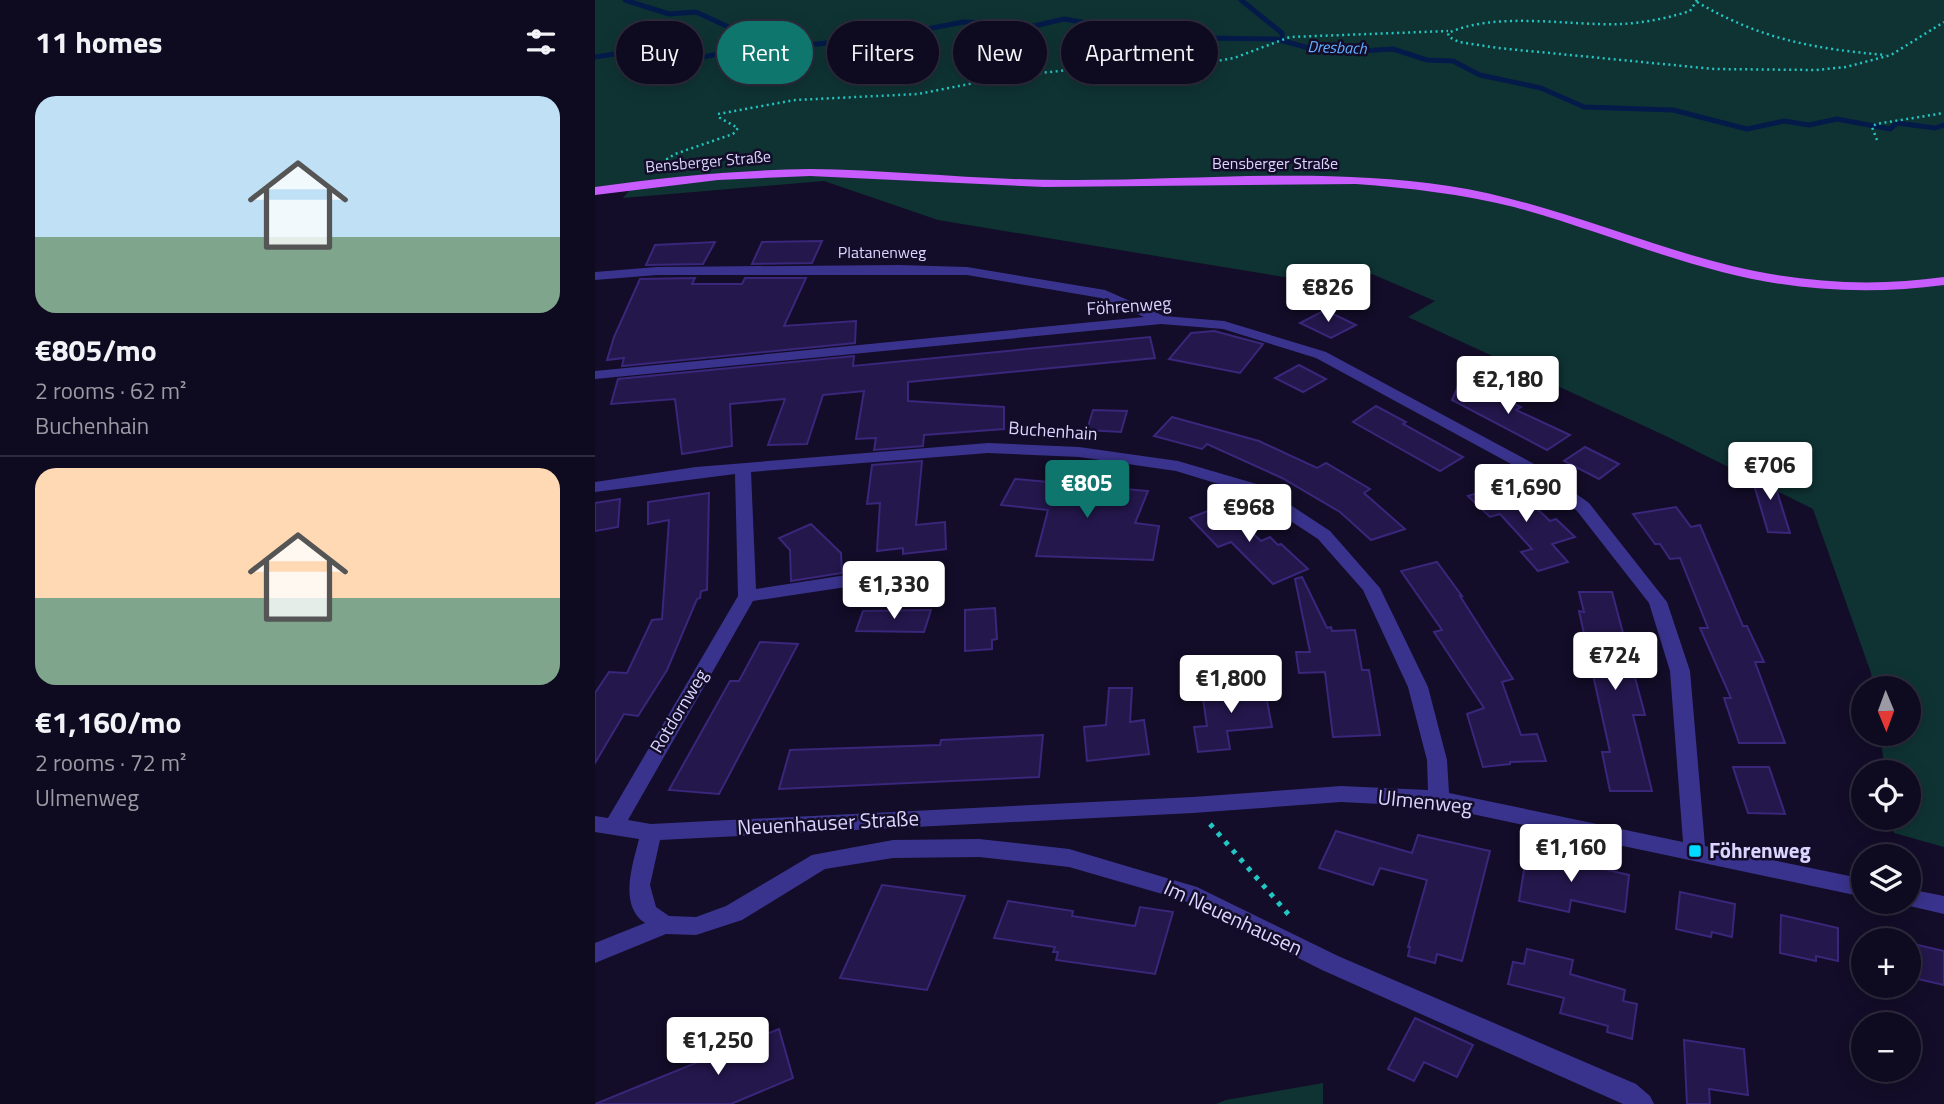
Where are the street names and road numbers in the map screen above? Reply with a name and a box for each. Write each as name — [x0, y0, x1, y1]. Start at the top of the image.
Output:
street label: Bensberger Straße — [644, 144, 772, 178]
street label: Bensberger Straße — [1212, 151, 1338, 175]
street label: Platanenweg — [838, 240, 926, 264]
street label: Föhrenweg — [1086, 289, 1172, 322]
street label: Buchenhain — [1008, 414, 1098, 447]
street label: Rotdornweg — [643, 664, 714, 758]
street label: Ulmenweg — [1376, 780, 1474, 822]
street label: Neuenhauser Straße — [736, 801, 920, 843]
street label: Im Neuenhausen — [1159, 871, 1308, 963]

